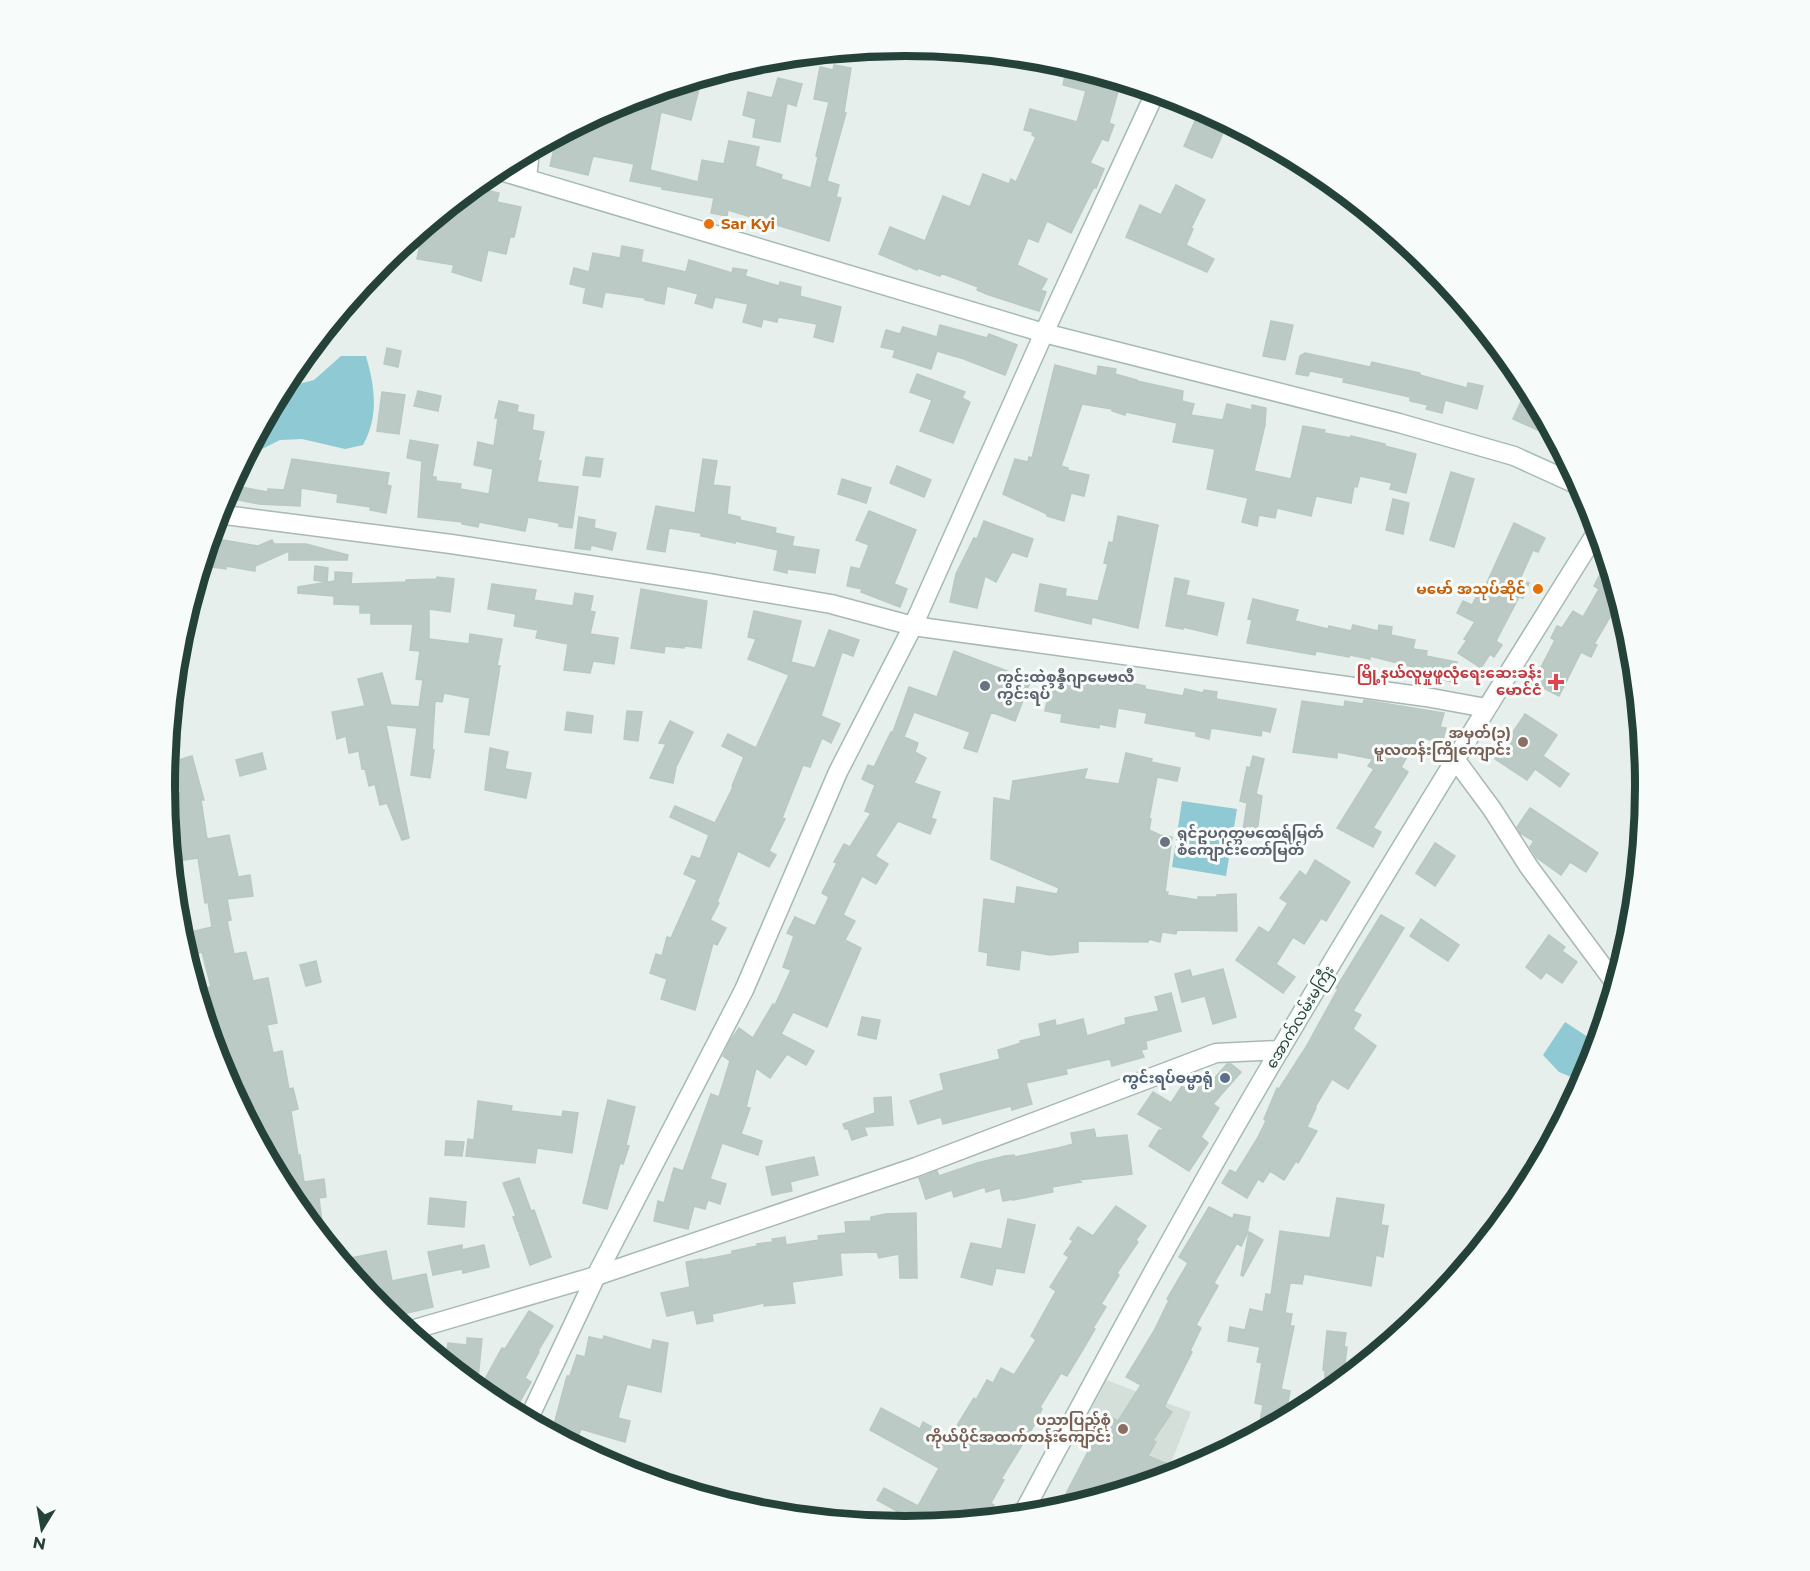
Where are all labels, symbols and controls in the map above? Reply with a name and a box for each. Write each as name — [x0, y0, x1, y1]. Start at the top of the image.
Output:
place label: Sar Kyi — [721, 214, 775, 233]
marker: Sar Kyi — [702, 217, 716, 231]
place label: မမော် အသုပ်ဆိုင် — [1416, 579, 1526, 601]
marker: မမော် အသုပ်ဆိုင် — [1531, 582, 1545, 596]
place label: မြို့နယ်လူမှုဖူလုံရေးဆေးခန်း မောင်ငံ — [1357, 663, 1542, 699]
place label: ကွင်းထဲစွန္နီဂျာမေဗလီ ကွင်းရပ် — [997, 667, 1135, 706]
marker: မြို့နယ်လူမှုဖူလုံရေးဆေးခန်း မောင်ငံ — [1547, 673, 1565, 691]
marker: ကွင်းထဲစွန္နီဂျာမေဗလီ ကွင်းရပ် — [978, 679, 992, 693]
place label: အမှတ်(၃) မူလတန်းကြိုကျောင်း — [1374, 723, 1511, 762]
marker: အမှတ်(၃) မူလတန်းကြိုကျောင်း — [1516, 735, 1530, 749]
place label: ရှင်ဥပဂုတ္တမထေရ်မြတ် စံကျောင်းတော်မြတ် — [1177, 823, 1324, 862]
marker: ရှင်ဥပဂုတ္တမထေရ်မြတ် စံကျောင်းတော်မြတ် — [1158, 835, 1172, 849]
street label: အောက်လမ်းမကြီး — [1261, 962, 1340, 1073]
place label: ကွင်းရပ်ဓမ္မာရုံ — [1122, 1068, 1213, 1090]
marker: ကွင်းရပ်ဓမ္မာရုံ — [1218, 1071, 1232, 1085]
place label: ပညာပြည့်စုံ ကိုယ်ပိုင်အထက်တန်းကျောင်း — [925, 1410, 1111, 1449]
marker: ပညာပြည့်စုံ ကိုယ်ပိုင်အထက်တန်းကျောင်း — [1116, 1422, 1130, 1436]
north arrow — [12, 1499, 72, 1559]
text: N — [31, 1533, 47, 1554]

